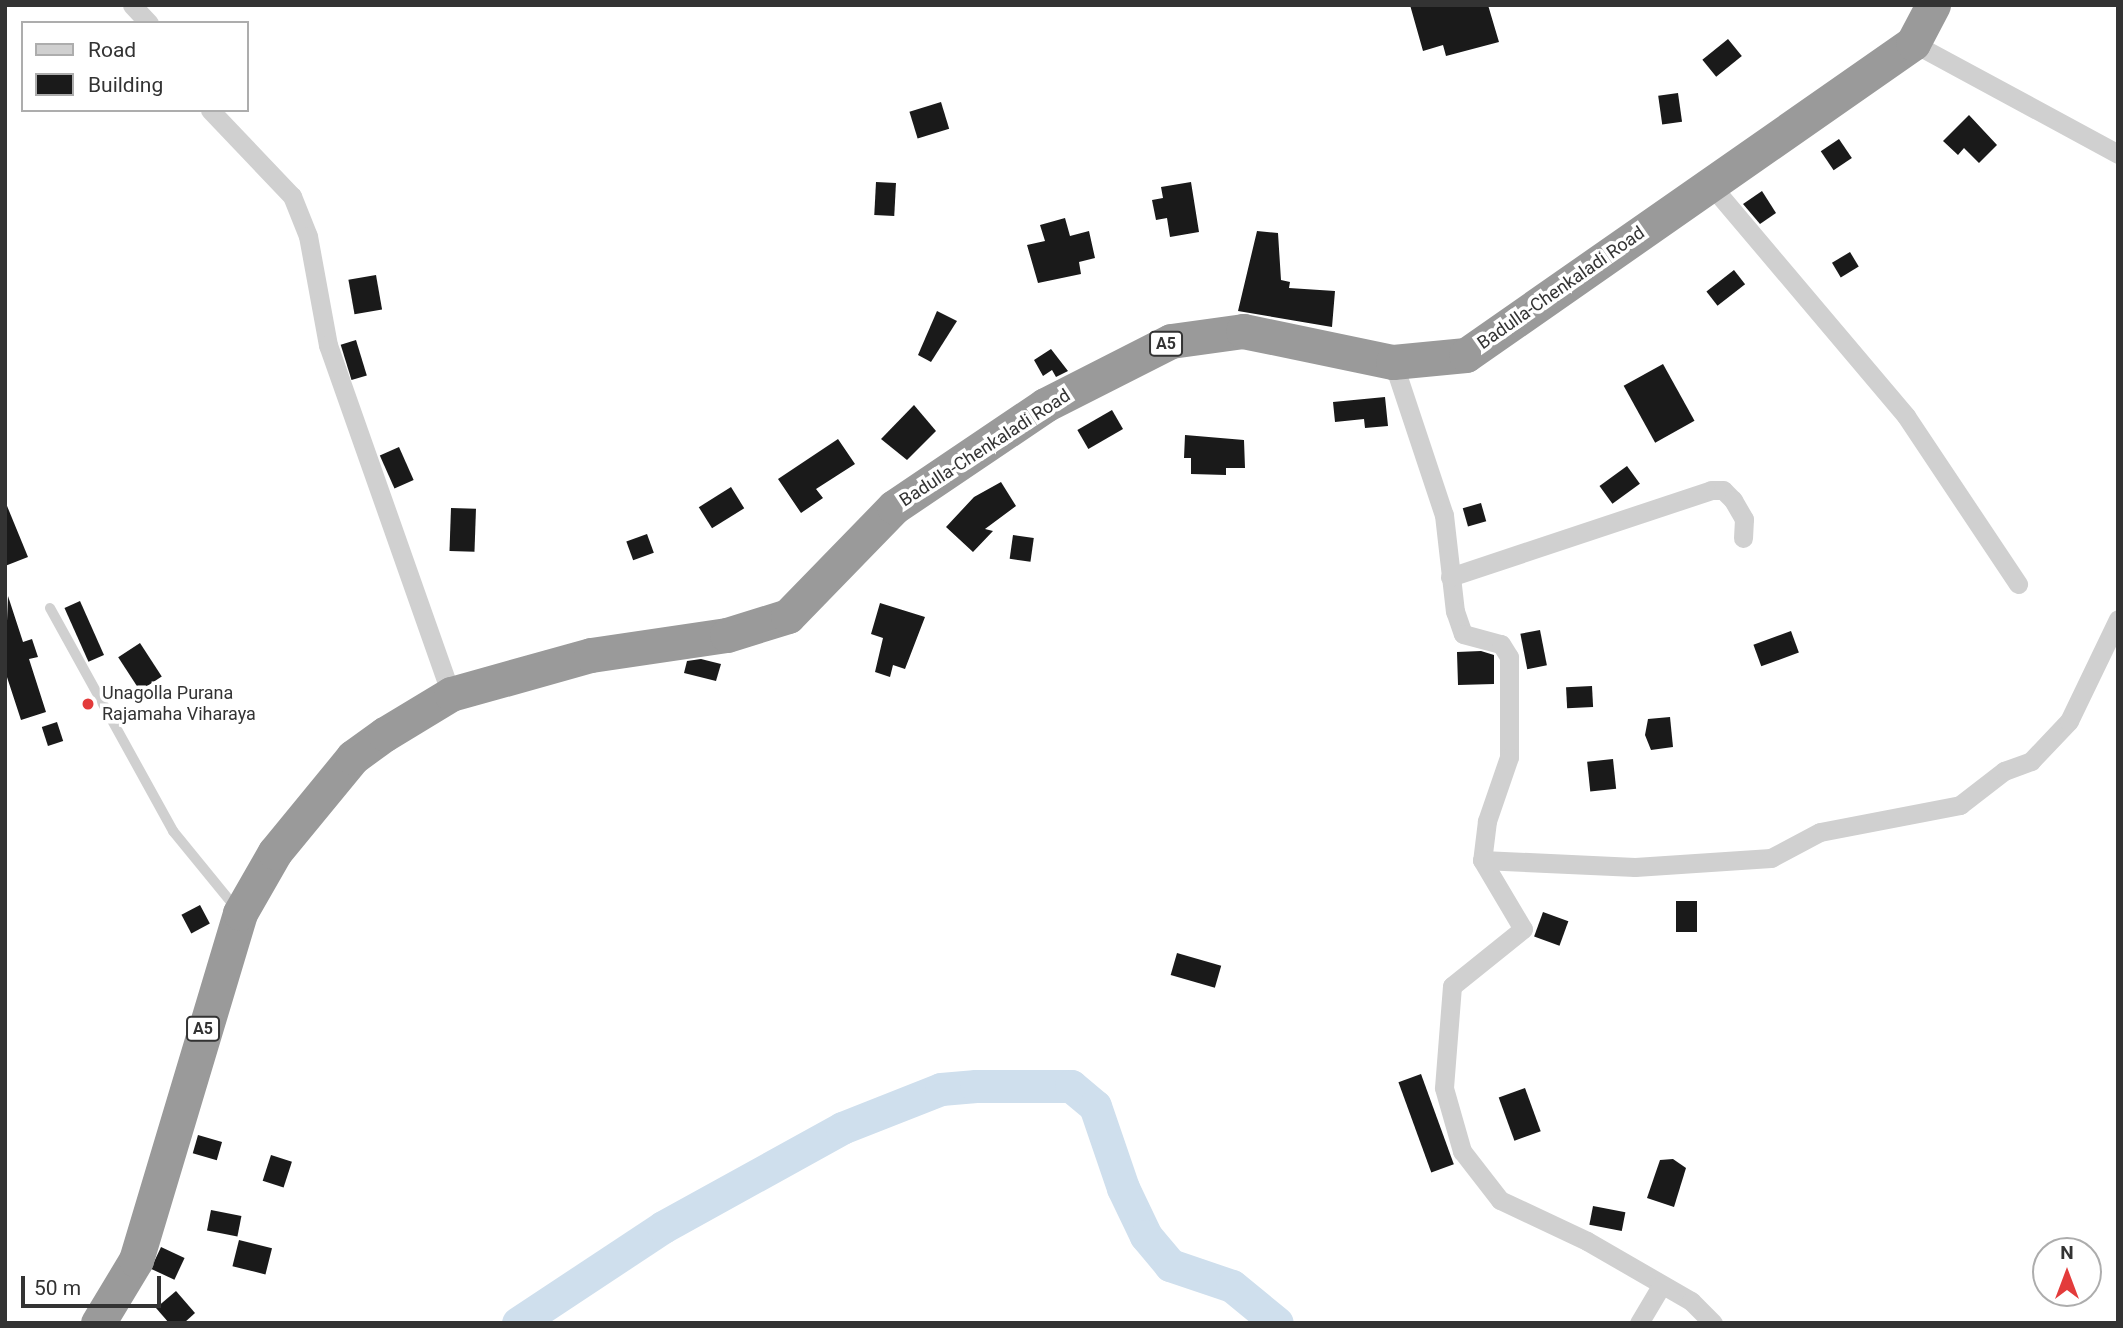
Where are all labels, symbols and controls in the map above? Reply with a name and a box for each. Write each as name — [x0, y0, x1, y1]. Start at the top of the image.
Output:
legend — [21, 21, 248, 112]
text: Road — [88, 38, 136, 62]
text: Building — [88, 73, 163, 97]
street label: Badulla-Chenkaladi Road — [1473, 222, 1649, 354]
road number: A5 — [1148, 332, 1184, 356]
street label: Badulla-Chenkaladi Road — [896, 385, 1074, 511]
place label: Unagolla Purana Rajamaha Viharaya — [102, 683, 256, 726]
marker: Unagolla Purana Rajamaha Viharaya — [80, 696, 96, 712]
road number: A5 — [186, 1016, 220, 1042]
north arrow — [2032, 1237, 2102, 1307]
text: N — [2060, 1241, 2074, 1264]
scale bar — [24, 1262, 164, 1306]
text: 50 m — [34, 1276, 81, 1300]

